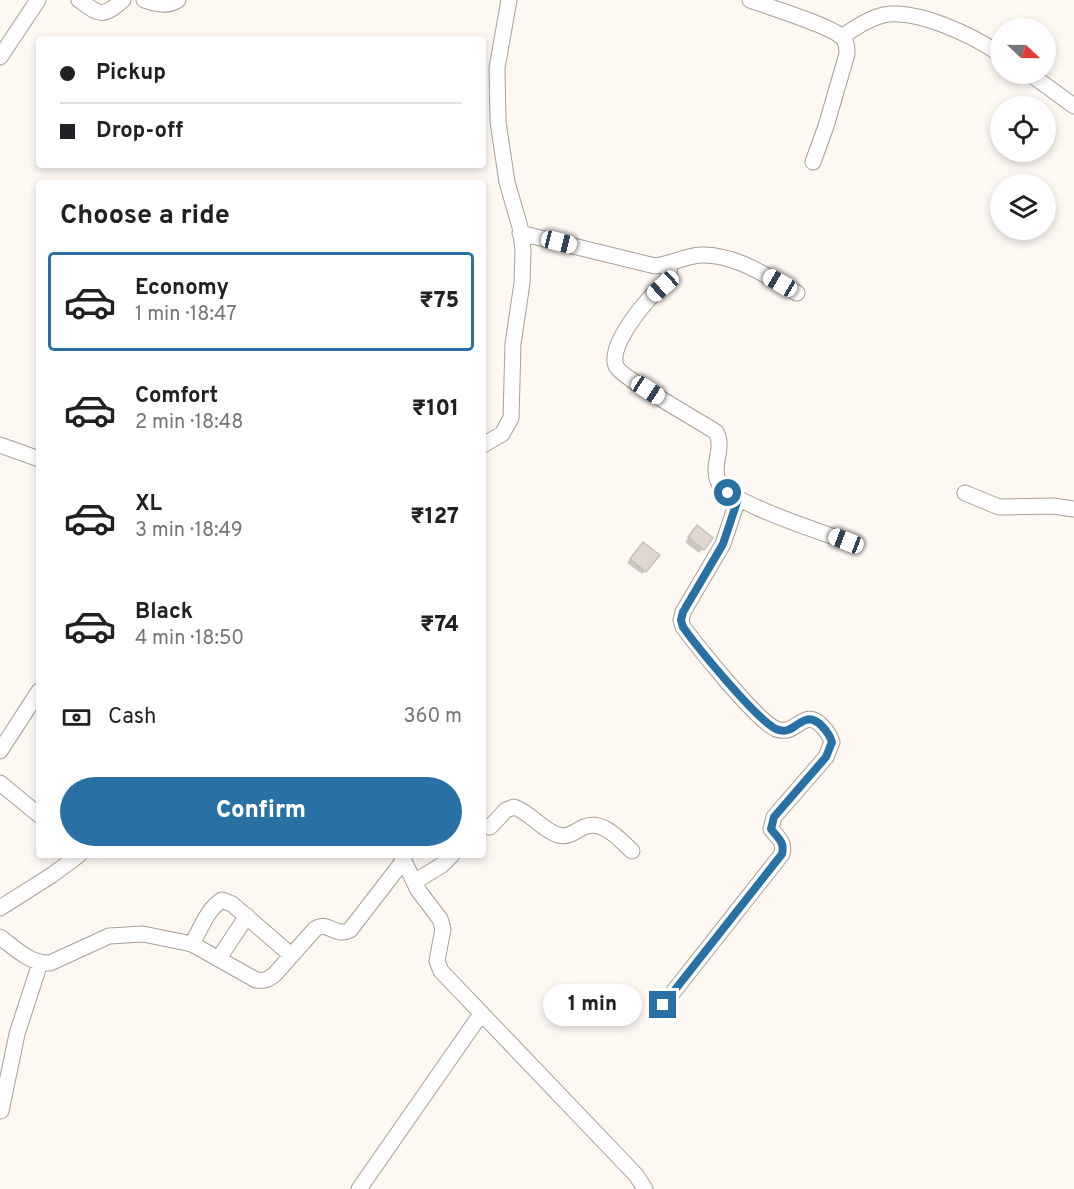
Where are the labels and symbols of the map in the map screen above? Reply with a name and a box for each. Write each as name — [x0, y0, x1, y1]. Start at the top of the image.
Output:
north arrow — [990, 18, 1056, 84]
car — [539, 229, 579, 255]
car — [760, 266, 800, 300]
car — [644, 267, 682, 305]
car — [628, 373, 668, 407]
route start — [714, 479, 741, 506]
car — [826, 526, 866, 556]
callout: 1 min — [543, 984, 642, 1026]
route end — [649, 991, 676, 1018]

